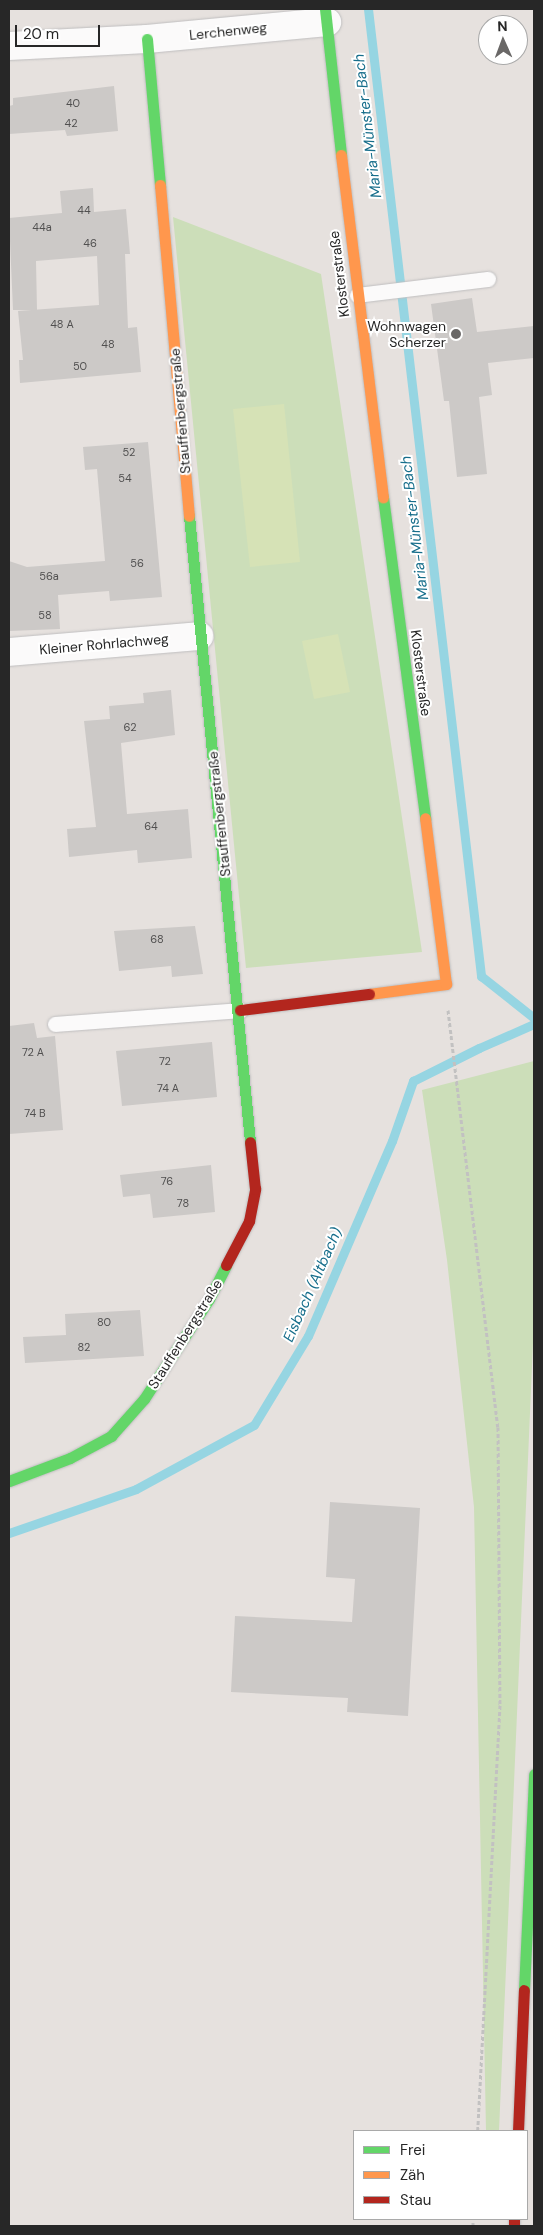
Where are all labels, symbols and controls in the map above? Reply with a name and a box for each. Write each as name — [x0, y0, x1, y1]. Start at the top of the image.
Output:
scale bar — [18, 15, 102, 47]
north arrow — [478, 15, 528, 65]
text: N — [497, 17, 508, 35]
street label: Lerchenweg — [188, 19, 268, 43]
text: 20 m — [23, 24, 59, 44]
water label: Maria-Münster-Bach — [350, 53, 386, 199]
house number: 40 — [66, 96, 80, 110]
house number: 42 — [64, 116, 78, 130]
house number: 44 — [77, 203, 91, 217]
house number: 44a — [32, 220, 52, 234]
street label: Klosterstraße — [325, 230, 353, 318]
house number: 46 — [83, 236, 97, 250]
house number: 48 A — [50, 317, 74, 331]
place label: Wohnwagen Scherzer — [367, 318, 446, 351]
marker: Wohnwagen Scherzer — [450, 328, 462, 340]
house number: 48 — [101, 337, 115, 351]
street label: Stauffenbergstraße — [166, 347, 194, 475]
house number: 50 — [73, 359, 87, 373]
house number: 52 — [123, 445, 135, 459]
water label: Maria-Münster-Bach — [397, 455, 433, 601]
house number: 54 — [118, 471, 132, 485]
house number: 56 — [130, 556, 144, 570]
house number: 56a — [39, 569, 59, 583]
house number: 58 — [38, 608, 52, 622]
street label: Klosterstraße — [407, 629, 435, 717]
street label: Kleiner Rohrlachweg — [39, 630, 169, 658]
house number: 62 — [124, 720, 136, 734]
street label: Stauffenbergstraße — [204, 750, 234, 878]
house number: 64 — [144, 819, 158, 833]
house number: 68 — [150, 932, 164, 946]
house number: 72 A — [22, 1045, 44, 1059]
house number: 72 — [159, 1054, 171, 1068]
house number: 74 A — [157, 1081, 179, 1095]
house number: 74 B — [24, 1106, 46, 1120]
house number: 76 — [161, 1174, 173, 1188]
house number: 78 — [177, 1196, 189, 1210]
water label: Eisbach (Altbach) — [280, 1225, 346, 1345]
street label: Stauffenbergstraße — [144, 1276, 226, 1392]
house number: 80 — [97, 1315, 111, 1329]
house number: 82 — [78, 1340, 90, 1354]
legend — [353, 2130, 528, 2220]
text: Frei — [400, 2140, 425, 2160]
text: Zäh — [400, 2165, 425, 2185]
text: Stau — [400, 2190, 431, 2210]

